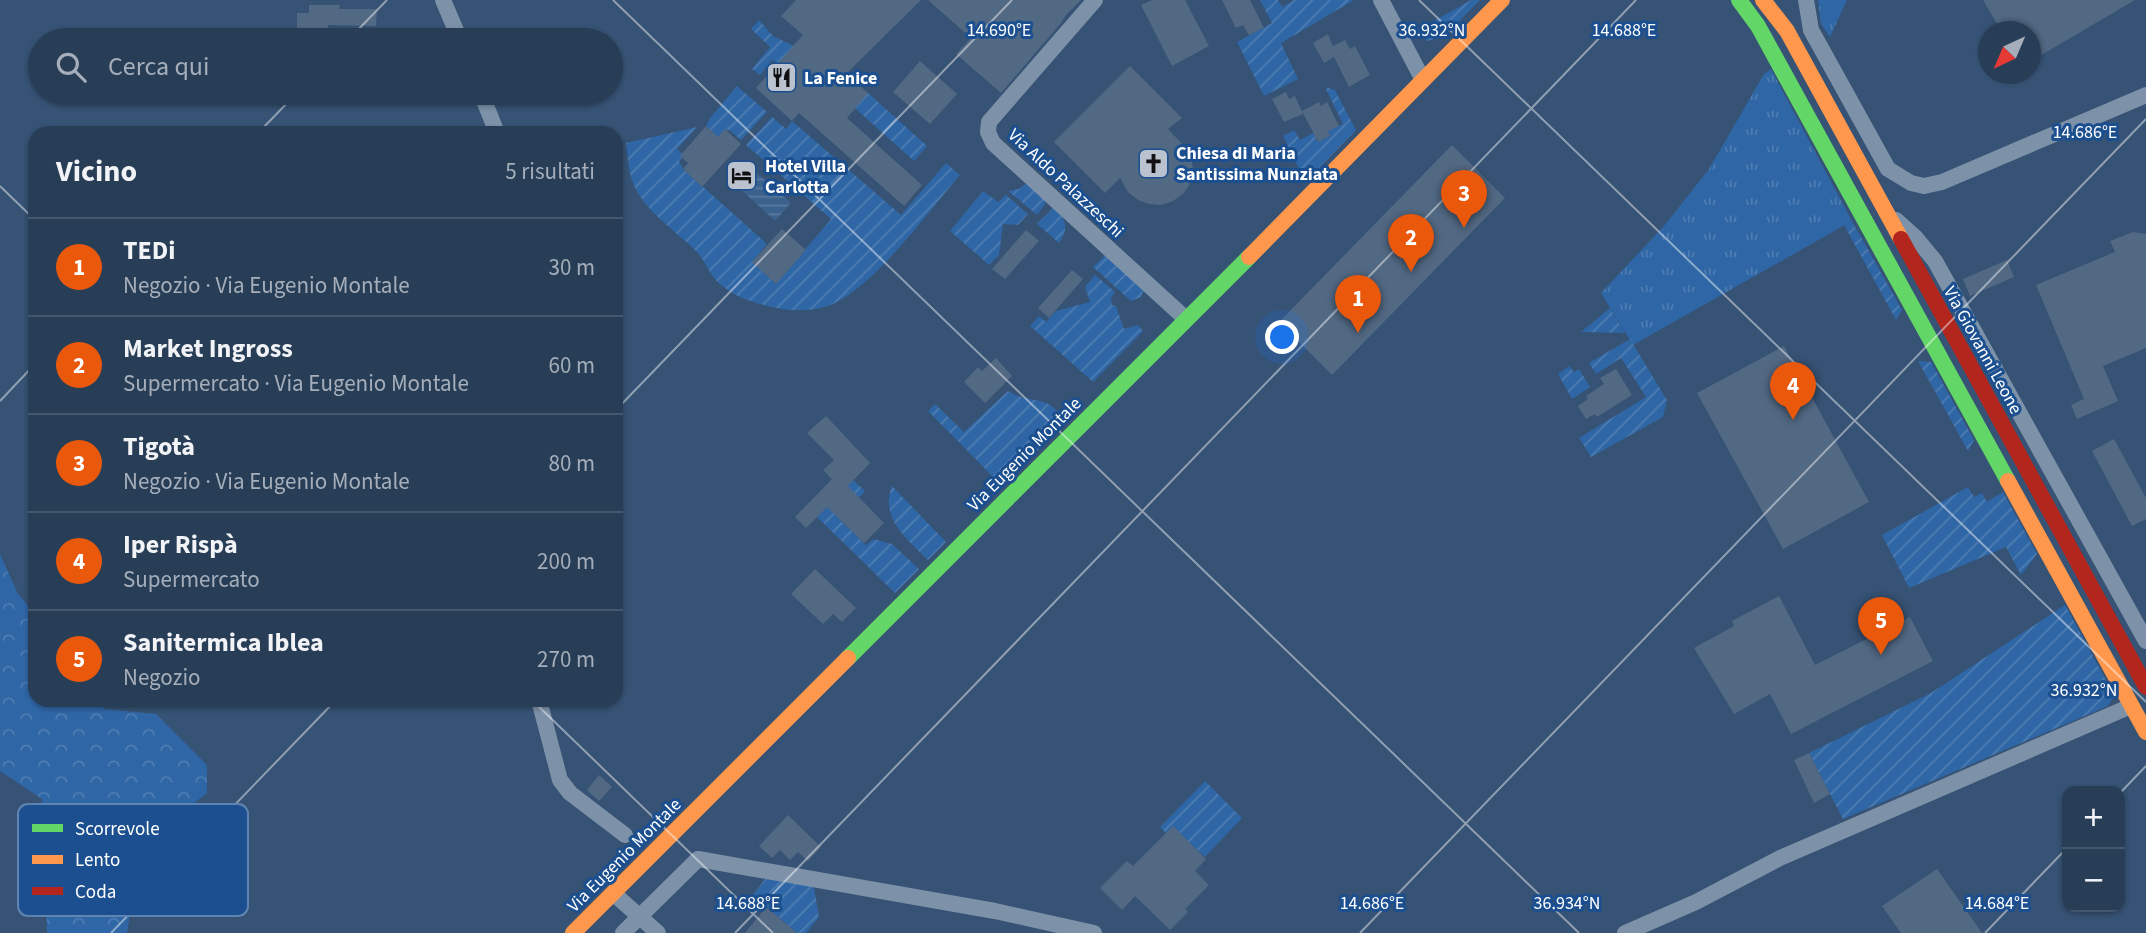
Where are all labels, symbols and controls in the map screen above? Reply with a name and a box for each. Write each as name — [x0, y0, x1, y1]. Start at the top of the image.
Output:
text: 14.690°E — [967, 18, 1031, 43]
text: 36.932°N — [1399, 18, 1465, 43]
text: 14.688°E — [1592, 18, 1656, 43]
north arrow — [1978, 21, 2041, 84]
search box — [28, 28, 623, 105]
icon: search — [52, 48, 90, 86]
text: Cerca qui — [108, 48, 209, 85]
restaurant icon: La Fenice — [764, 61, 798, 95]
place label: La Fenice — [804, 66, 877, 91]
text: 14.686°E — [2053, 120, 2117, 145]
street label: Via Aldo Palazzeschi — [1002, 123, 1129, 244]
place label: Chiesa di Maria Santissima Nunziata — [1176, 141, 1338, 187]
church icon: Chiesa di Maria Santissima Nunziata — [1136, 146, 1170, 180]
text: Vicino — [56, 150, 137, 193]
place label: Hotel Villa Carlotta — [765, 154, 846, 200]
text: 5 risultati — [505, 155, 595, 188]
hotel icon: Hotel Villa Carlotta — [725, 159, 759, 193]
pin: 3 — [1441, 170, 1487, 228]
pin: 2 — [1388, 214, 1434, 272]
text: TEDi — [123, 232, 175, 269]
text: 1 — [73, 251, 85, 284]
text: 30 m — [548, 251, 595, 284]
text: Negozio · Via Eugenio Montale — [123, 269, 410, 302]
pin: 1 — [1335, 275, 1381, 333]
street label: Via Giovanni Leone — [1937, 282, 2028, 419]
your location — [1265, 320, 1299, 354]
text: Market Ingross — [123, 330, 293, 367]
text: 2 — [73, 349, 85, 382]
text: 60 m — [548, 349, 595, 382]
pin: 4 — [1770, 362, 1816, 420]
text: Supermercato · Via Eugenio Montale — [123, 367, 469, 400]
street label: Via Eugenio Montale — [962, 392, 1087, 517]
text: Tigotà — [123, 428, 195, 465]
text: 3 — [73, 447, 85, 480]
text: 80 m — [548, 447, 595, 480]
text: Negozio · Via Eugenio Montale — [123, 465, 410, 498]
text: Iper Rispà — [123, 526, 238, 563]
text: 4 — [73, 545, 85, 578]
text: 200 m — [537, 545, 595, 578]
text: Supermercato — [123, 563, 260, 596]
pin: 5 — [1858, 597, 1904, 655]
text: Sanitermica Iblea — [123, 624, 324, 661]
text: 5 — [73, 643, 85, 676]
text: 270 m — [537, 643, 595, 676]
text: Negozio — [123, 661, 201, 694]
text: 36.932°N — [2051, 678, 2117, 703]
map controls — [2062, 786, 2125, 912]
button: + — [2062, 786, 2125, 849]
street label: Via Eugenio Montale — [562, 793, 687, 918]
legend — [18, 804, 248, 916]
text: Scorrevole — [75, 816, 160, 843]
text: Lento — [75, 847, 120, 874]
button: − — [2062, 849, 2125, 912]
text: Coda — [75, 879, 116, 906]
text: 14.688°E — [716, 891, 780, 916]
text: 14.686°E — [1340, 891, 1404, 916]
text: 36.934°N — [1534, 891, 1600, 916]
text: 14.684°E — [1965, 891, 2029, 916]

